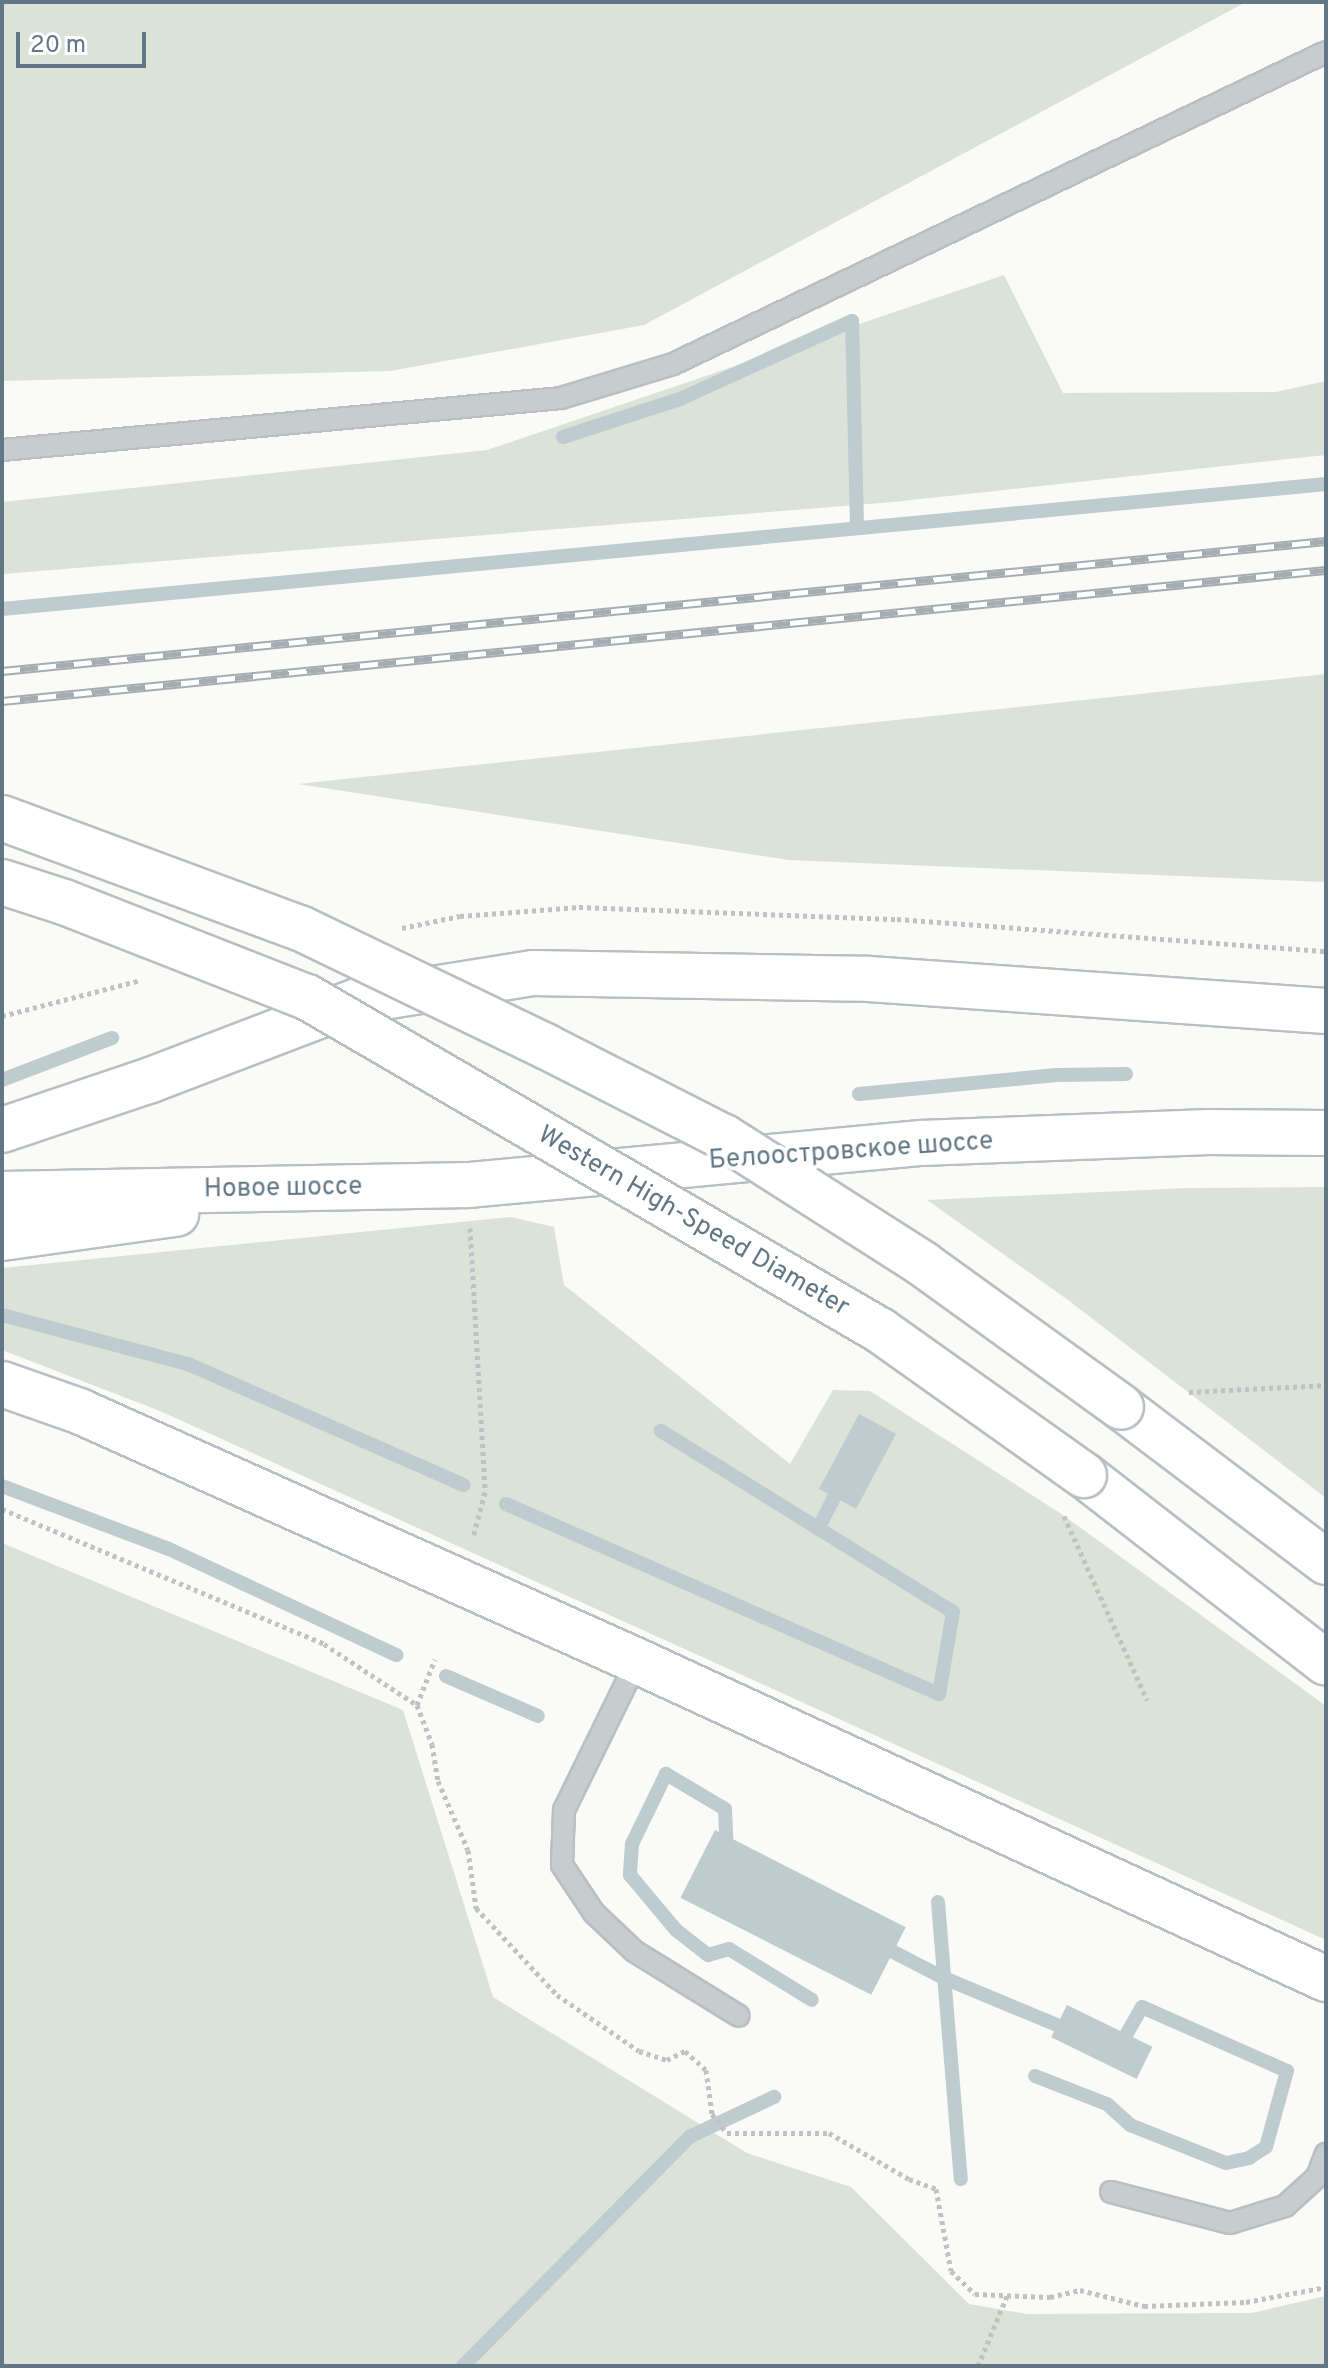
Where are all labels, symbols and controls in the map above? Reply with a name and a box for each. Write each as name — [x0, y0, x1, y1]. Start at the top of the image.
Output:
scale bar — [20, 16, 150, 66]
text: 20 m — [30, 31, 86, 61]
street label: Western High-Speed Diameter — [532, 1120, 854, 1324]
street label: Белоостровское шоссе — [708, 1127, 994, 1177]
street label: Новое шоссе — [204, 1172, 362, 1206]

